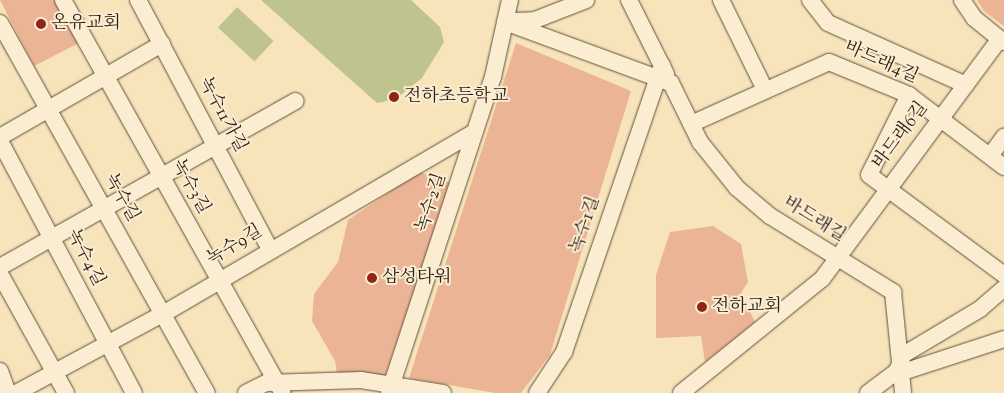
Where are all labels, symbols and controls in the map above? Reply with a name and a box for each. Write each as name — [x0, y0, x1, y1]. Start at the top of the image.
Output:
place label: 온유교회 — [51, 13, 121, 35]
marker: 온유교회 — [35, 18, 47, 30]
street label: 바드래4길 — [841, 37, 921, 89]
street label: 녹수11가길 — [193, 74, 251, 156]
place label: 전하초등학교 — [404, 86, 508, 108]
marker: 전하초등학교 — [388, 91, 400, 103]
street label: 바드래6길 — [869, 98, 933, 174]
street label: 녹수3길 — [166, 156, 214, 218]
street label: 녹수길 — [99, 170, 143, 226]
street label: 녹수2길 — [412, 171, 452, 235]
street label: 바드래길 — [779, 192, 849, 248]
street label: 녹수1길 — [566, 194, 606, 256]
street label: 녹수9길 — [203, 221, 267, 271]
street label: 녹수4길 — [61, 226, 109, 290]
place label: 삼성타워 — [382, 267, 452, 289]
marker: 삼성타워 — [366, 272, 378, 284]
place label: 전하교회 — [712, 296, 782, 318]
marker: 전하교회 — [696, 301, 708, 313]

